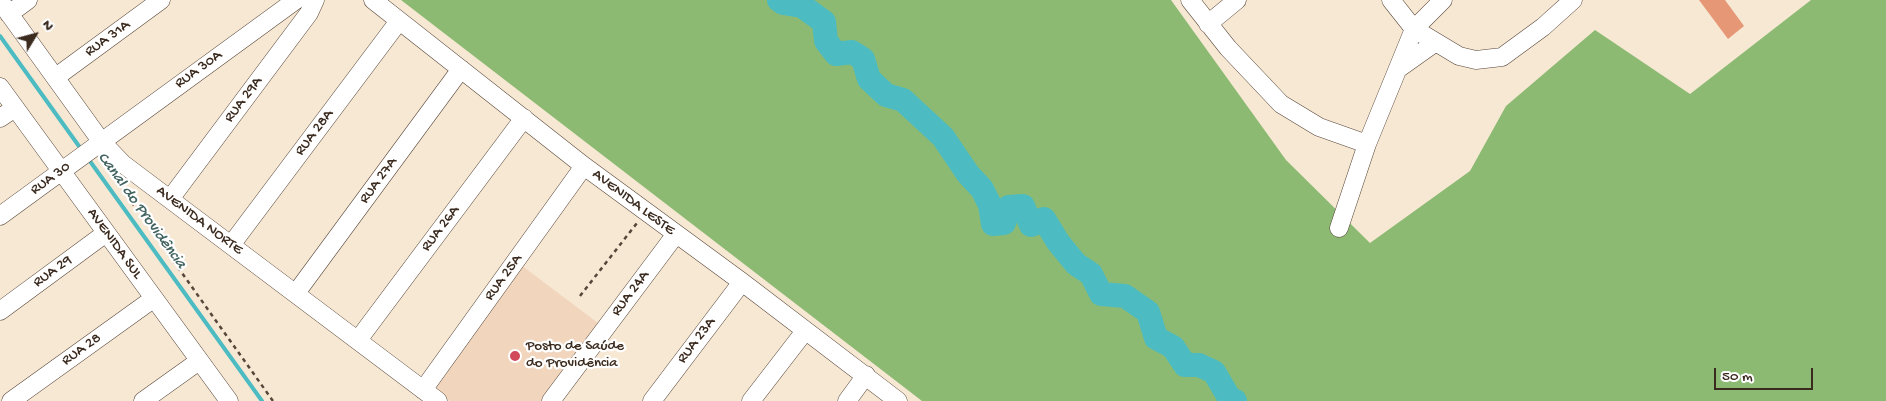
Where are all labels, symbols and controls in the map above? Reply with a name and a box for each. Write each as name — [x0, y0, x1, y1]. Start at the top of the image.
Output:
north arrow — [10, 10, 60, 60]
text: N — [38, 17, 57, 34]
street label: RUA 31A — [82, 17, 134, 61]
street label: RUA 30A — [172, 47, 226, 93]
street label: RUA 29A — [221, 74, 267, 126]
street label: RUA 28A — [292, 106, 338, 160]
water label: Canal do Providência — [92, 149, 190, 273]
street label: RUA 27A — [356, 154, 402, 208]
street label: RUA 30 — [27, 158, 75, 200]
street label: AVENIDA LESTE — [588, 166, 678, 240]
street label: AVENIDA NORTE — [152, 183, 246, 259]
street label: RUA 26A — [418, 203, 464, 255]
street label: AVENIDA SUL — [82, 205, 146, 283]
street label: RUA 25A — [481, 251, 527, 305]
street label: RUA 29 — [30, 252, 76, 292]
street label: RUA 24A — [608, 268, 654, 320]
street label: RUA 23A — [674, 314, 720, 368]
street label: RUA 28 — [59, 330, 105, 370]
place label: Posto de Saúde do Providência — [526, 338, 624, 373]
marker: Posto de Saúde do Providência — [508, 349, 522, 363]
scale bar — [1716, 358, 1815, 390]
text: 50 m — [1722, 368, 1753, 386]

